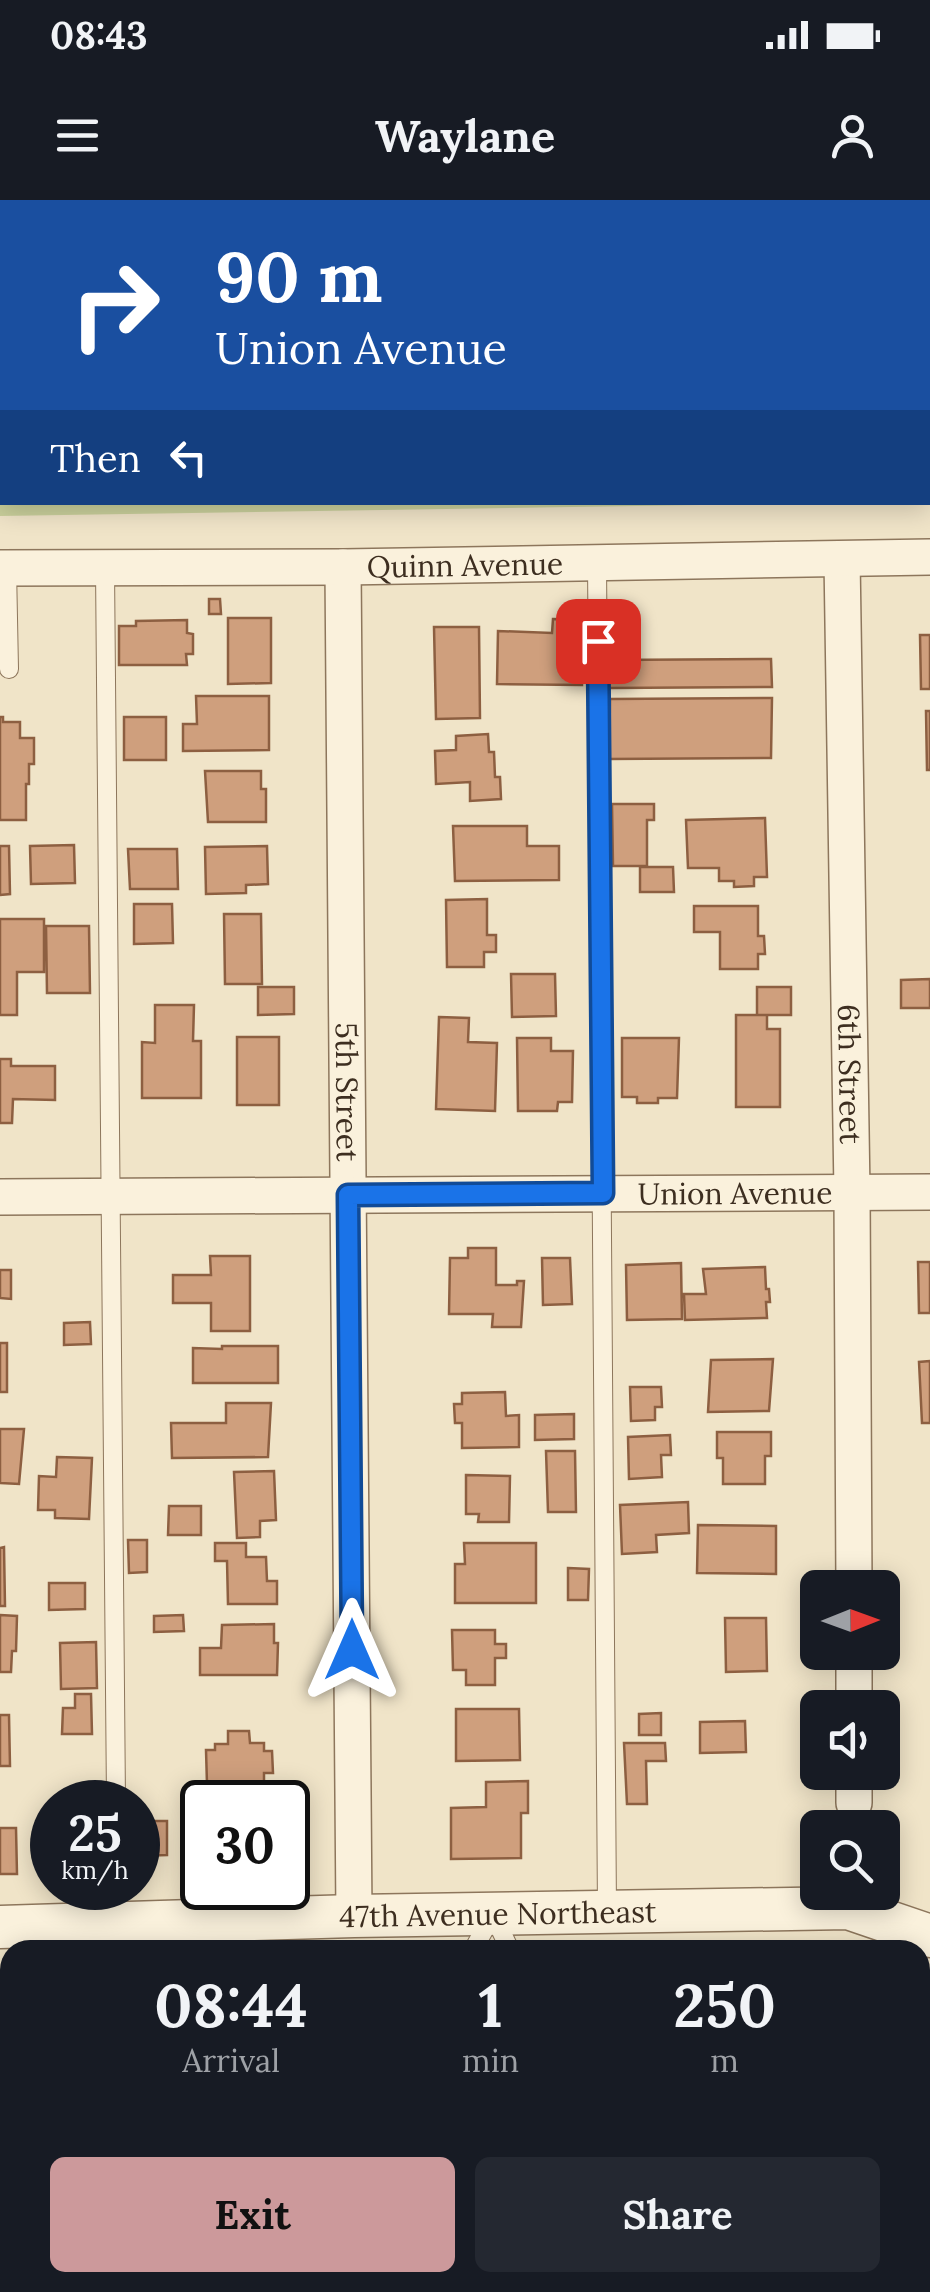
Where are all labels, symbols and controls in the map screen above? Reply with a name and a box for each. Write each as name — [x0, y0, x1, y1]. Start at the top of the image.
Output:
text: 08:43 — [50, 11, 147, 59]
text: Waylane — [375, 107, 555, 164]
icon: menu — [50, 108, 105, 163]
icon: person — [825, 108, 880, 163]
text: 90 m — [215, 232, 383, 321]
icon: right — [50, 240, 180, 370]
text: Union Avenue — [215, 319, 507, 376]
icon: left — [161, 430, 216, 485]
text: Then — [50, 434, 141, 482]
street label: Quinn Avenue — [366, 544, 564, 586]
pin — [556, 599, 641, 684]
icon: arrive — [571, 614, 626, 669]
street label: 6th Street — [830, 1004, 870, 1145]
street label: 5th Street — [328, 1022, 367, 1162]
street label: Union Avenue — [638, 1174, 832, 1213]
north arrow — [800, 1570, 900, 1670]
map controls — [800, 1570, 900, 1910]
position arrow — [300, 1598, 404, 1702]
button: sound — [800, 1690, 900, 1790]
speed limit sign: 30 — [180, 1780, 310, 1910]
text: 25 — [68, 1801, 122, 1865]
button: search — [800, 1810, 900, 1910]
text: km/h — [61, 1854, 129, 1886]
street label: 47th Avenue Northeast — [338, 1892, 657, 1935]
text: 08:44 — [154, 1967, 308, 2043]
text: 1 — [478, 1967, 503, 2043]
text: 250 — [673, 1967, 776, 2043]
text: Arrival — [182, 2040, 280, 2081]
text: min — [462, 2040, 519, 2081]
text: m — [710, 2040, 739, 2081]
button: Exit — [50, 2157, 455, 2272]
button: Share — [475, 2157, 880, 2272]

